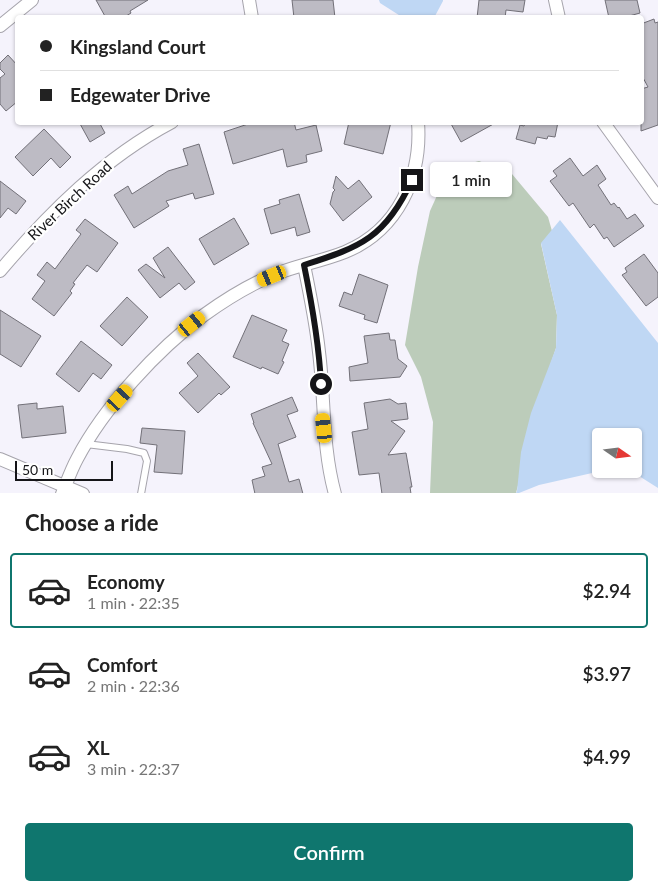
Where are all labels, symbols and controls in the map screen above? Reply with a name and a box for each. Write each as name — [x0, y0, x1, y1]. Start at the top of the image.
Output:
text: Kingsland Court — [70, 35, 206, 58]
text: Edgewater Drive — [70, 83, 210, 106]
street label: River Birch Road — [24, 157, 115, 244]
callout: 1 min — [430, 162, 512, 198]
route end — [401, 169, 423, 191]
text: 1 min — [451, 170, 491, 189]
car — [255, 263, 288, 289]
car — [175, 309, 208, 339]
route start — [310, 373, 332, 395]
car — [104, 382, 135, 414]
car — [314, 412, 333, 444]
north arrow — [592, 428, 642, 478]
map controls — [592, 428, 642, 478]
scale bar — [15, 458, 112, 482]
text: 50 m — [22, 461, 53, 478]
text: Choose a ride — [25, 509, 159, 536]
icon: car — [27, 568, 72, 613]
text: Economy — [87, 570, 165, 593]
text: $2.94 — [582, 579, 631, 602]
text: 1 min · 22:35 — [87, 593, 180, 612]
icon: car — [27, 651, 72, 696]
text: Comfort — [87, 653, 158, 676]
text: $3.97 — [582, 662, 631, 685]
text: 2 min · 22:36 — [87, 676, 180, 695]
icon: car — [27, 734, 72, 779]
text: XL — [87, 736, 110, 759]
text: $4.99 — [582, 745, 631, 768]
text: 3 min · 22:37 — [87, 759, 180, 778]
button: Confirm — [25, 823, 633, 881]

